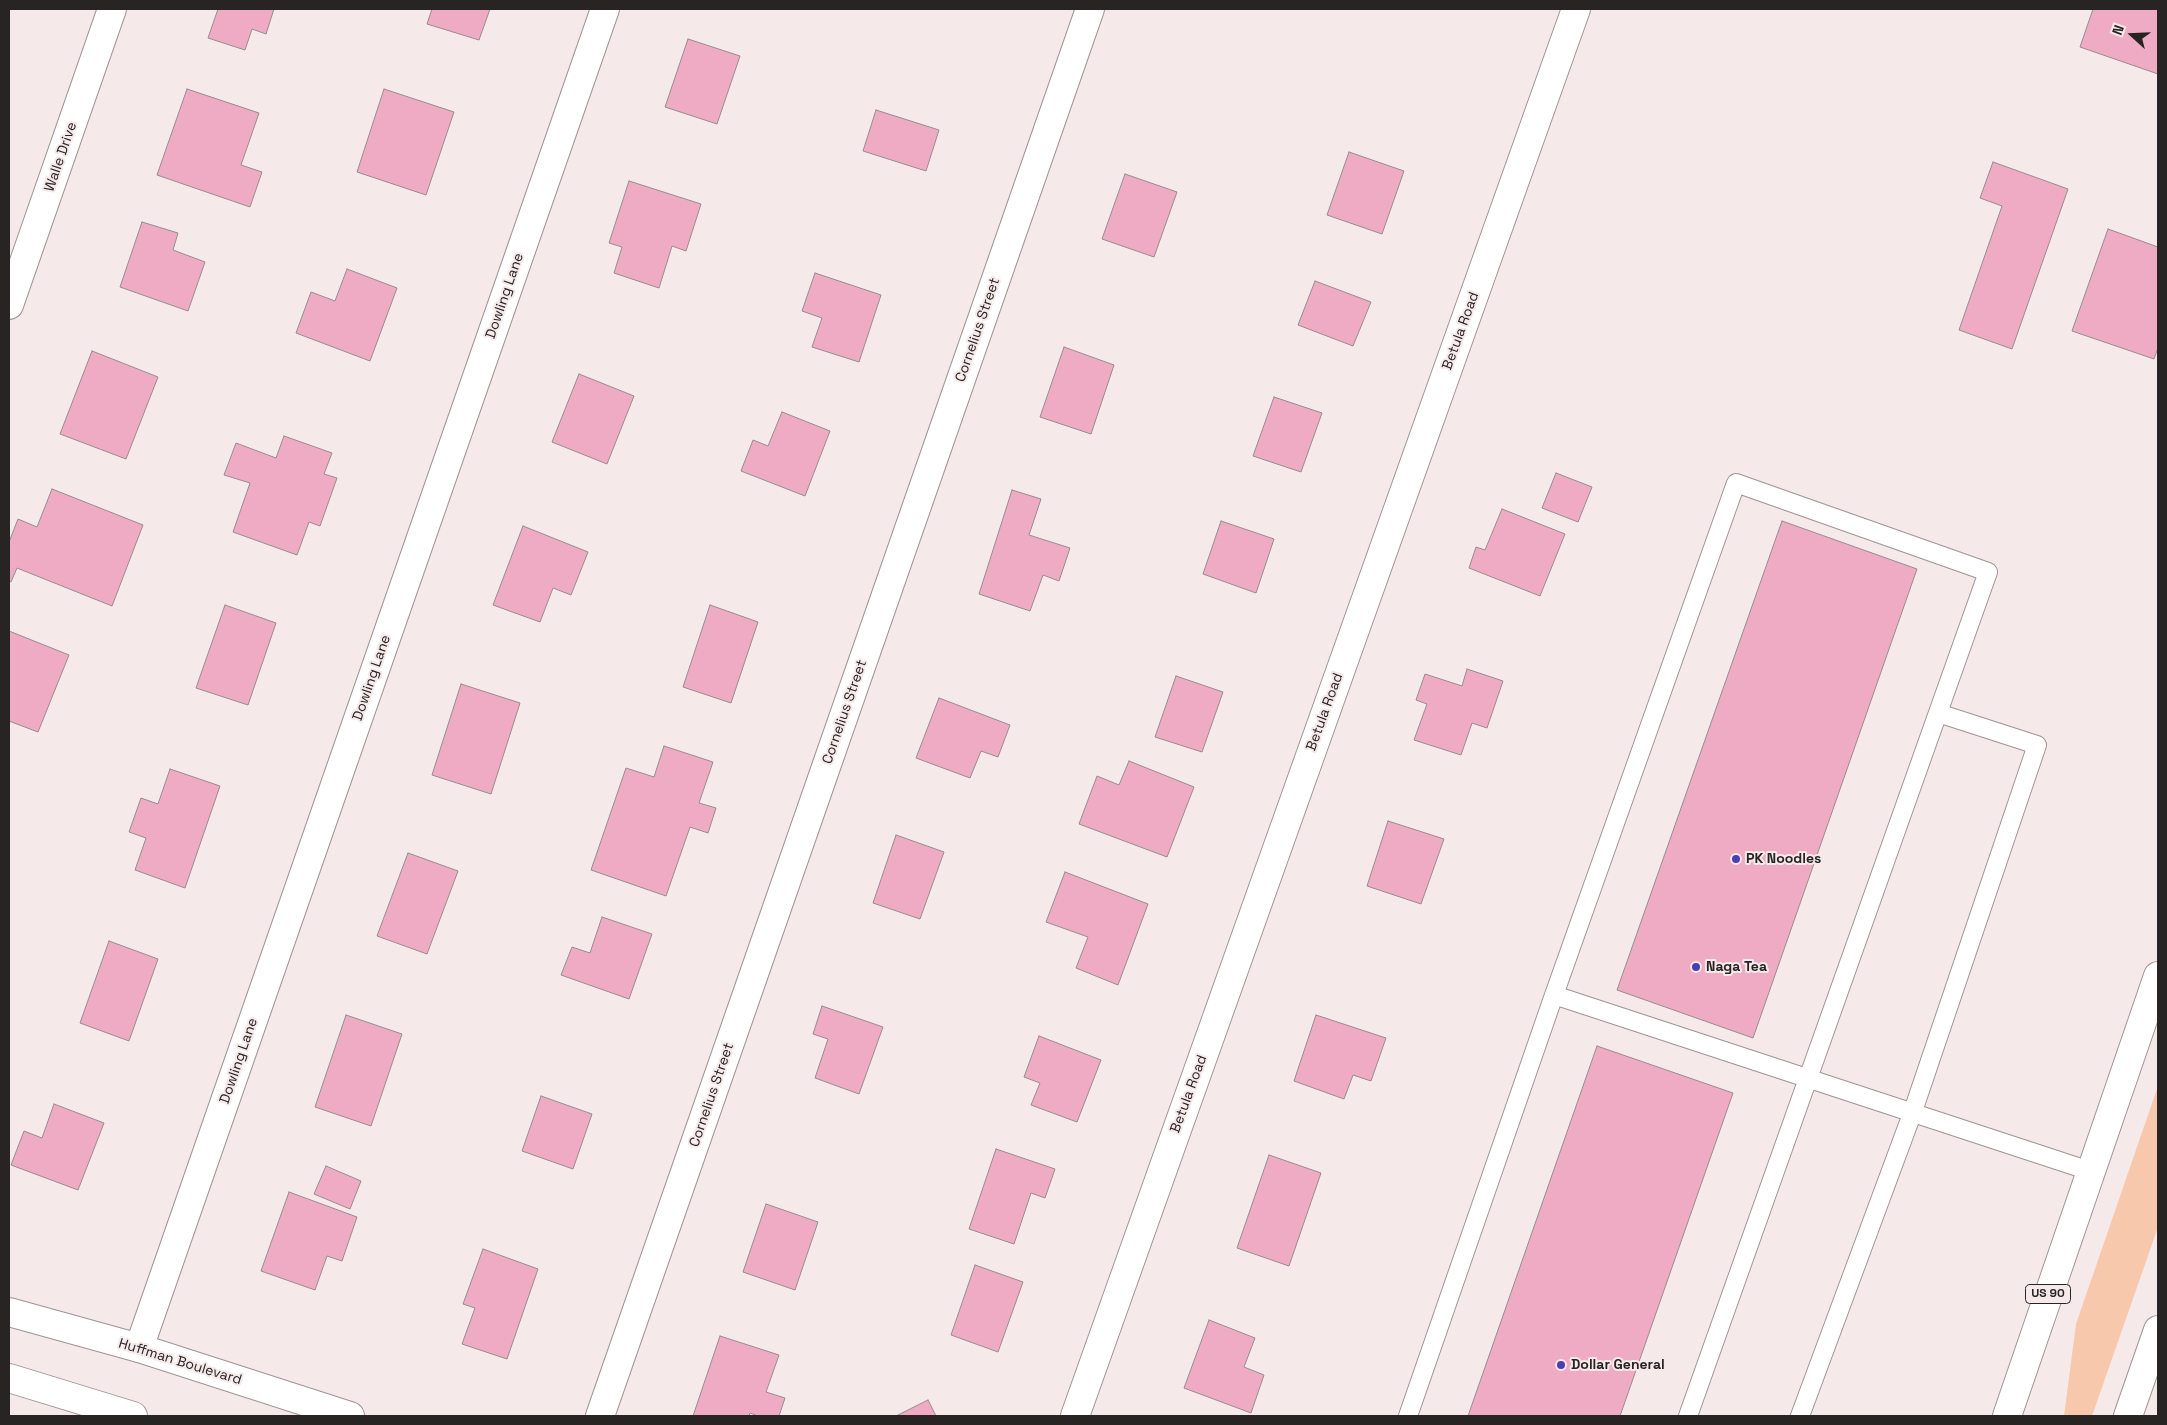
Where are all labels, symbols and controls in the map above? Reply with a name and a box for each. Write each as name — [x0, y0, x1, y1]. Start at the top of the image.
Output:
north arrow — [2107, 10, 2157, 60]
text: N — [2108, 22, 2128, 37]
street label: Walle Drive — [41, 120, 81, 194]
street label: Dowling Lane — [482, 251, 528, 341]
street label: Cornelius Street — [952, 276, 1004, 384]
street label: Betula Road — [1439, 290, 1483, 372]
street label: Dowling Lane — [349, 633, 395, 723]
street label: Cornelius Street — [819, 658, 871, 766]
street label: Betula Road — [1303, 671, 1347, 753]
place label: PK Noodles — [1746, 851, 1821, 867]
marker: PK Noodles — [1730, 853, 1742, 865]
place label: Naga Tea — [1706, 959, 1767, 975]
marker: Naga Tea — [1690, 961, 1702, 973]
street label: Dowling Lane — [216, 1016, 262, 1106]
street label: Cornelius Street — [686, 1041, 738, 1149]
street label: Betula Road — [1167, 1053, 1211, 1135]
road number: US 90 — [2026, 1285, 2070, 1304]
street label: Huffman Boulevard — [116, 1335, 244, 1389]
place label: Dollar General — [1571, 1357, 1665, 1373]
marker: Dollar General — [1555, 1359, 1567, 1371]

